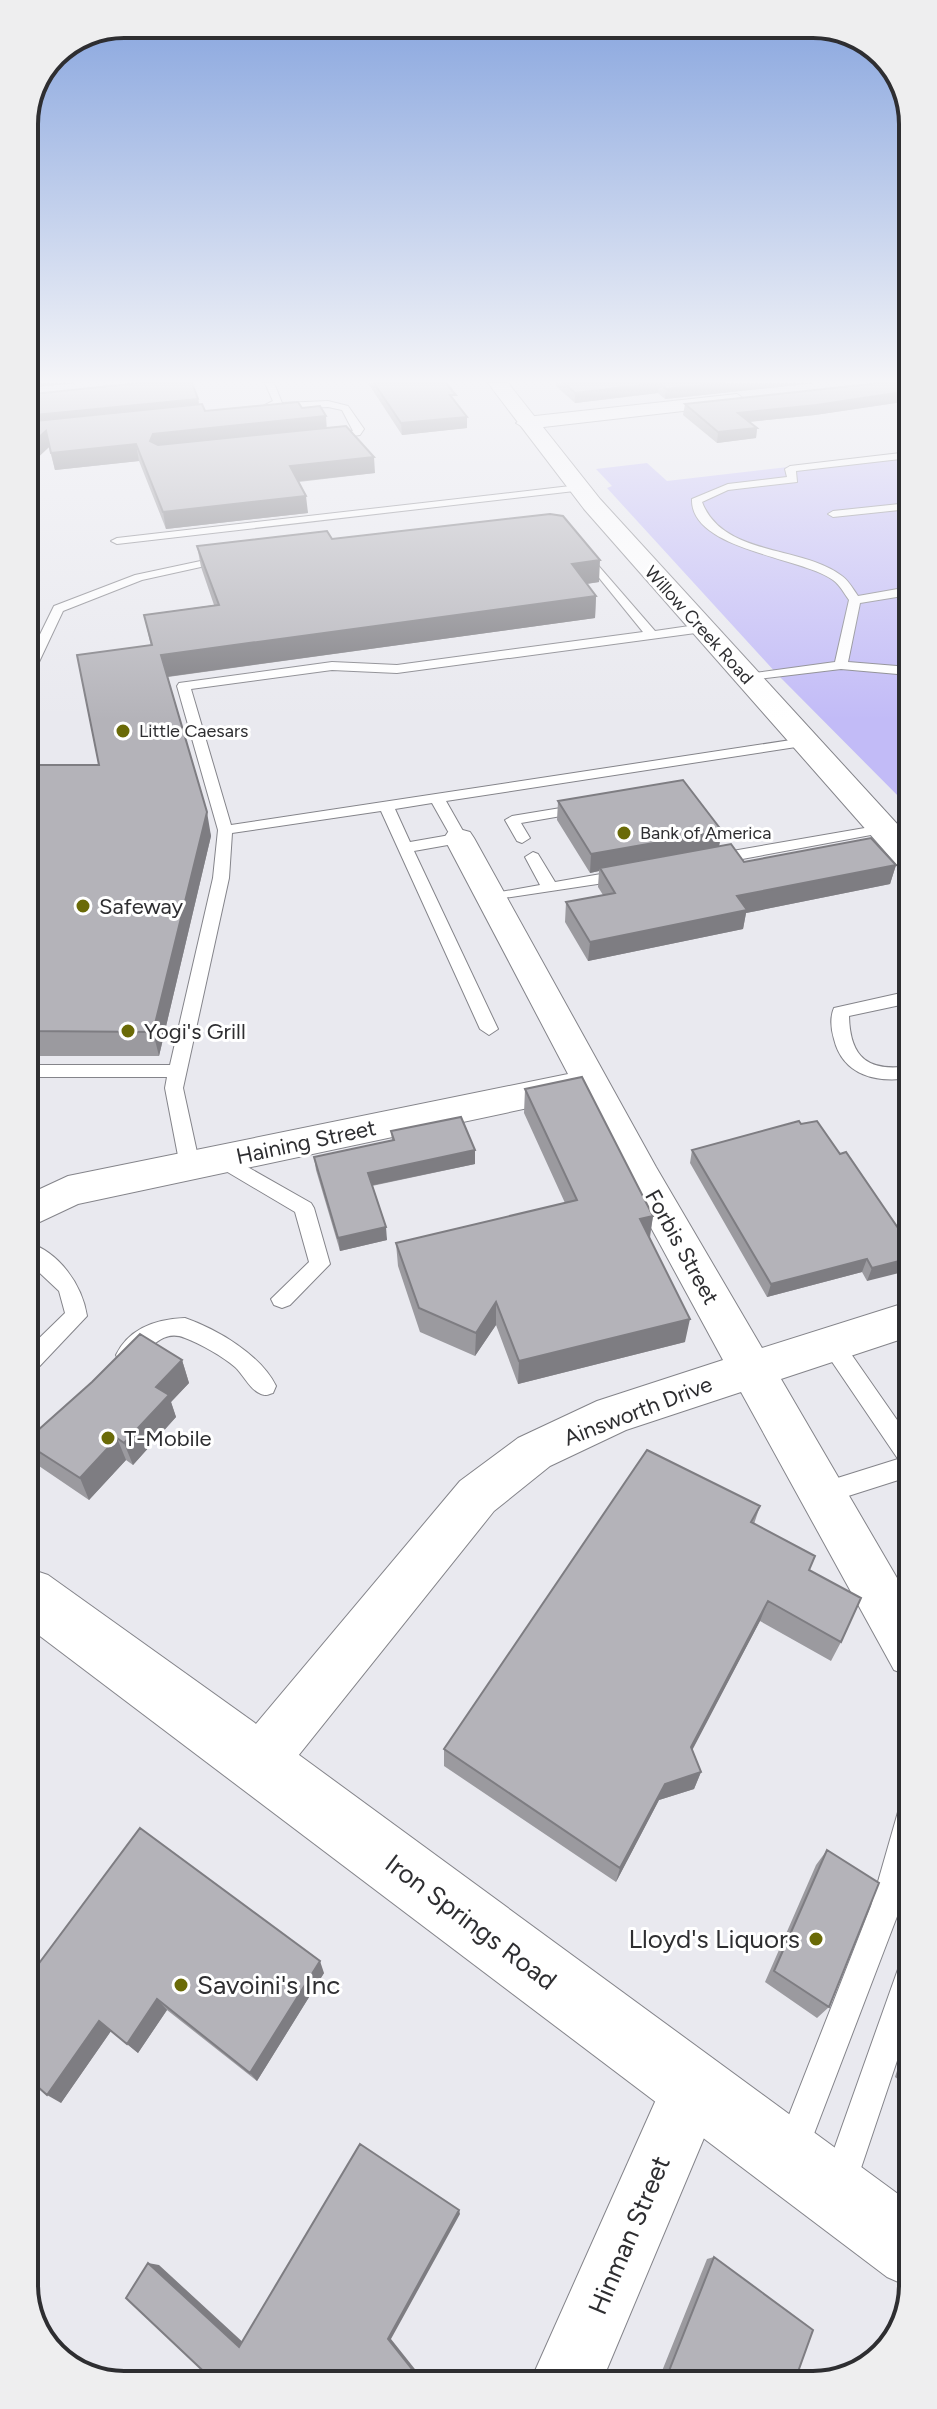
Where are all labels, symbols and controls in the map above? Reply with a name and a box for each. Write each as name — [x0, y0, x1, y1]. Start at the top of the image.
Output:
street label: Willow Creek Road — [640, 561, 758, 689]
place label: Little Caesars — [139, 720, 248, 742]
marker: Little Caesars — [114, 722, 132, 740]
place label: Bank of America — [640, 822, 771, 844]
marker: Bank of America — [615, 824, 633, 842]
place label: Safeway — [99, 893, 184, 920]
marker: Safeway — [74, 897, 92, 915]
place label: Yogi's Grill — [144, 1018, 246, 1045]
marker: Yogi's Grill — [119, 1022, 137, 1040]
street label: Haining Street — [234, 1114, 378, 1170]
street label: Forbis Street — [639, 1185, 725, 1309]
street label: Ainsworth Drive — [560, 1370, 716, 1452]
place label: T-Mobile — [124, 1425, 212, 1452]
marker: T-Mobile — [99, 1429, 117, 1447]
street label: Iron Springs Road — [379, 1847, 563, 1997]
place label: Lloyd's Liquors — [629, 1923, 800, 1955]
marker: Lloyd's Liquors — [807, 1930, 825, 1948]
place label: Savoini's Inc — [197, 1969, 340, 2001]
marker: Savoini's Inc — [172, 1976, 190, 1994]
street label: Hinman Street — [581, 2151, 677, 2319]

